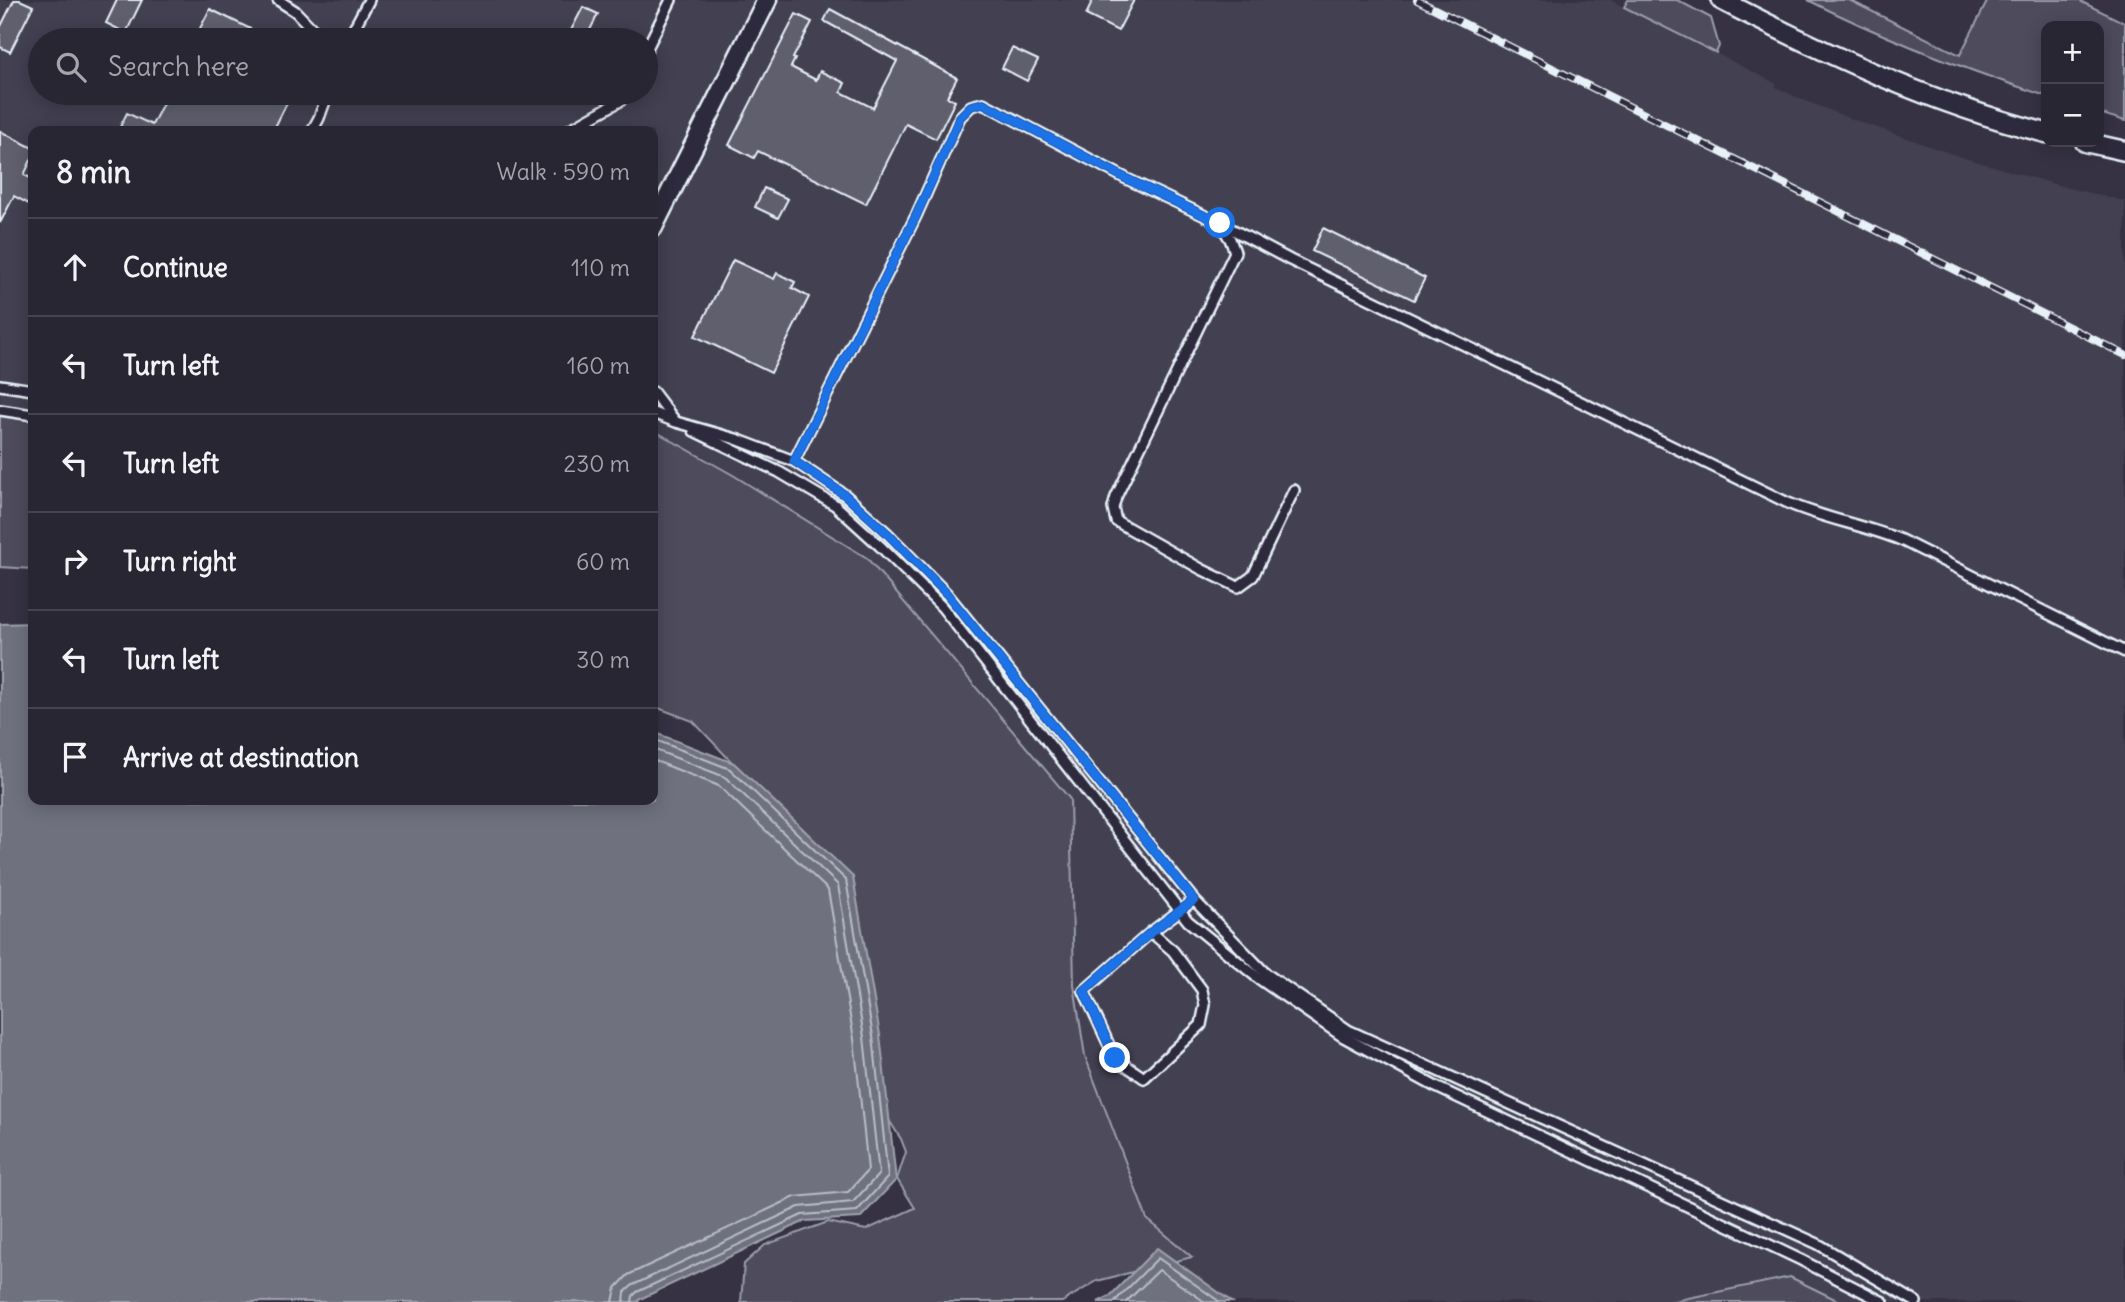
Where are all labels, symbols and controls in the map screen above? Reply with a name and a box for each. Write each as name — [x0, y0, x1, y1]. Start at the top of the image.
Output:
map controls — [2041, 21, 2104, 147]
button: + — [2041, 21, 2104, 84]
search box — [28, 28, 658, 105]
icon: search — [52, 48, 90, 86]
text: Search here — [108, 50, 249, 83]
button: − — [2041, 84, 2104, 147]
text: 8 min — [56, 153, 131, 191]
text: Walk · 590 m — [497, 157, 630, 186]
route start — [1204, 207, 1235, 238]
icon: ahead — [56, 248, 94, 286]
text: Continue — [123, 251, 228, 284]
text: 110 m — [571, 253, 630, 282]
icon: left — [56, 346, 94, 384]
text: Turn left — [123, 349, 219, 382]
text: 160 m — [567, 351, 630, 380]
icon: left — [56, 444, 94, 482]
text: Turn left — [123, 447, 219, 480]
text: 230 m — [564, 449, 630, 478]
icon: right — [56, 542, 94, 580]
text: Turn right — [123, 545, 236, 578]
text: 60 m — [576, 547, 630, 576]
icon: left — [56, 640, 94, 678]
text: Turn left — [123, 643, 219, 676]
text: 30 m — [576, 645, 630, 674]
icon: arrive — [56, 738, 94, 776]
text: Arrive at destination — [123, 741, 359, 774]
route end — [1099, 1042, 1130, 1073]

